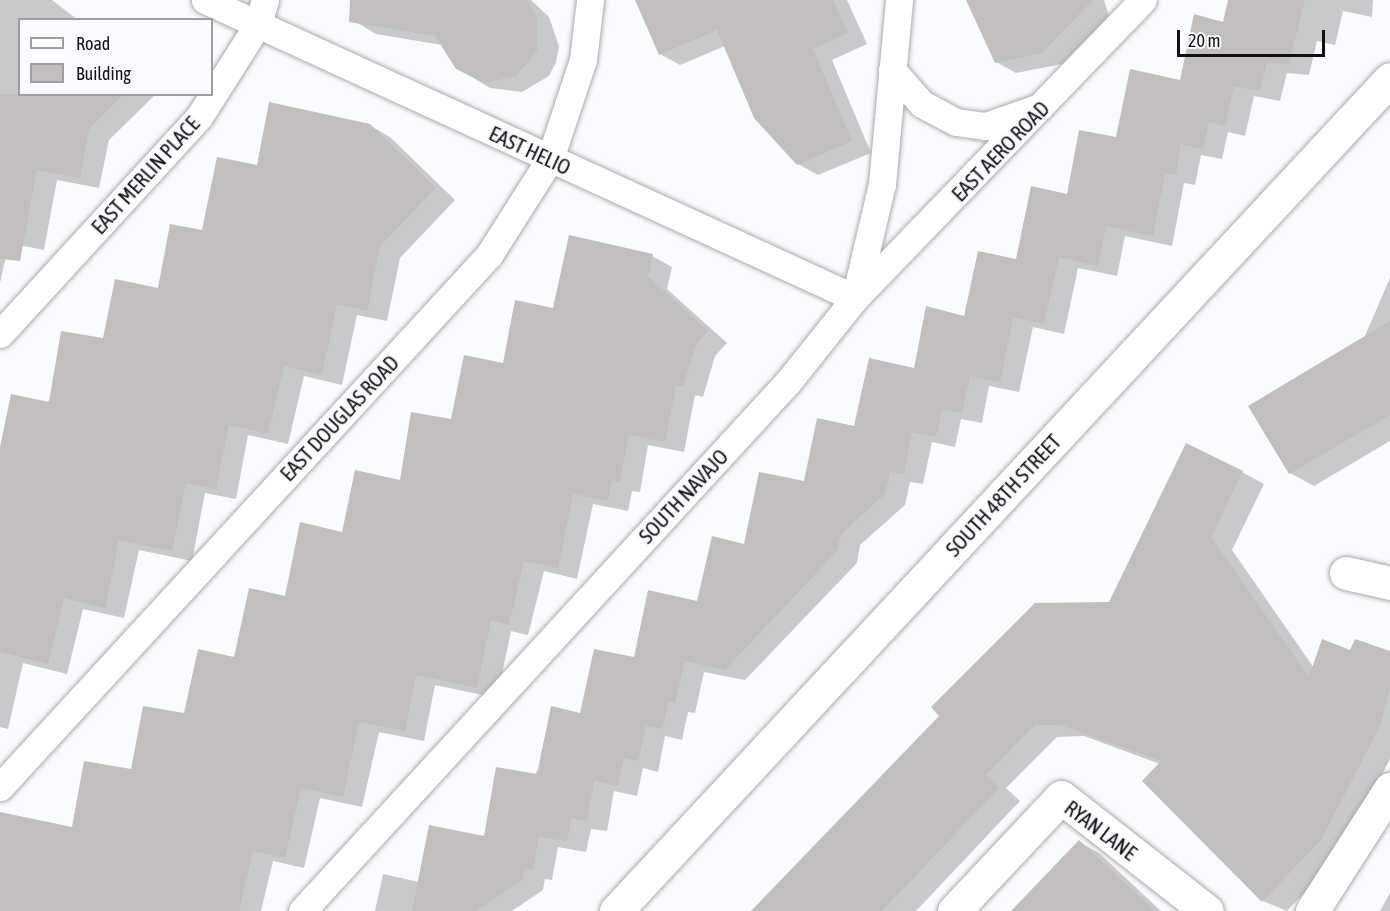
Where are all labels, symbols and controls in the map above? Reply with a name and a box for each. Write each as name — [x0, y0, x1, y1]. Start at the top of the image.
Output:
legend — [18, 18, 213, 96]
scale bar — [1180, 18, 1328, 56]
text: 20 m — [1188, 30, 1220, 51]
text: Road — [76, 33, 110, 54]
text: Building — [76, 63, 131, 84]
street label: EAST AERO ROAD — [946, 96, 1054, 206]
street label: EAST MERLIN PLACE — [86, 111, 204, 239]
street label: EAST HELIO — [485, 120, 575, 180]
street label: EAST DOUGLAS ROAD — [274, 350, 404, 486]
street label: SOUTH 48TH STREET — [940, 429, 1066, 561]
street label: SOUTH NAVAJO — [633, 444, 733, 548]
street label: RYAN LANE — [1060, 795, 1142, 865]

